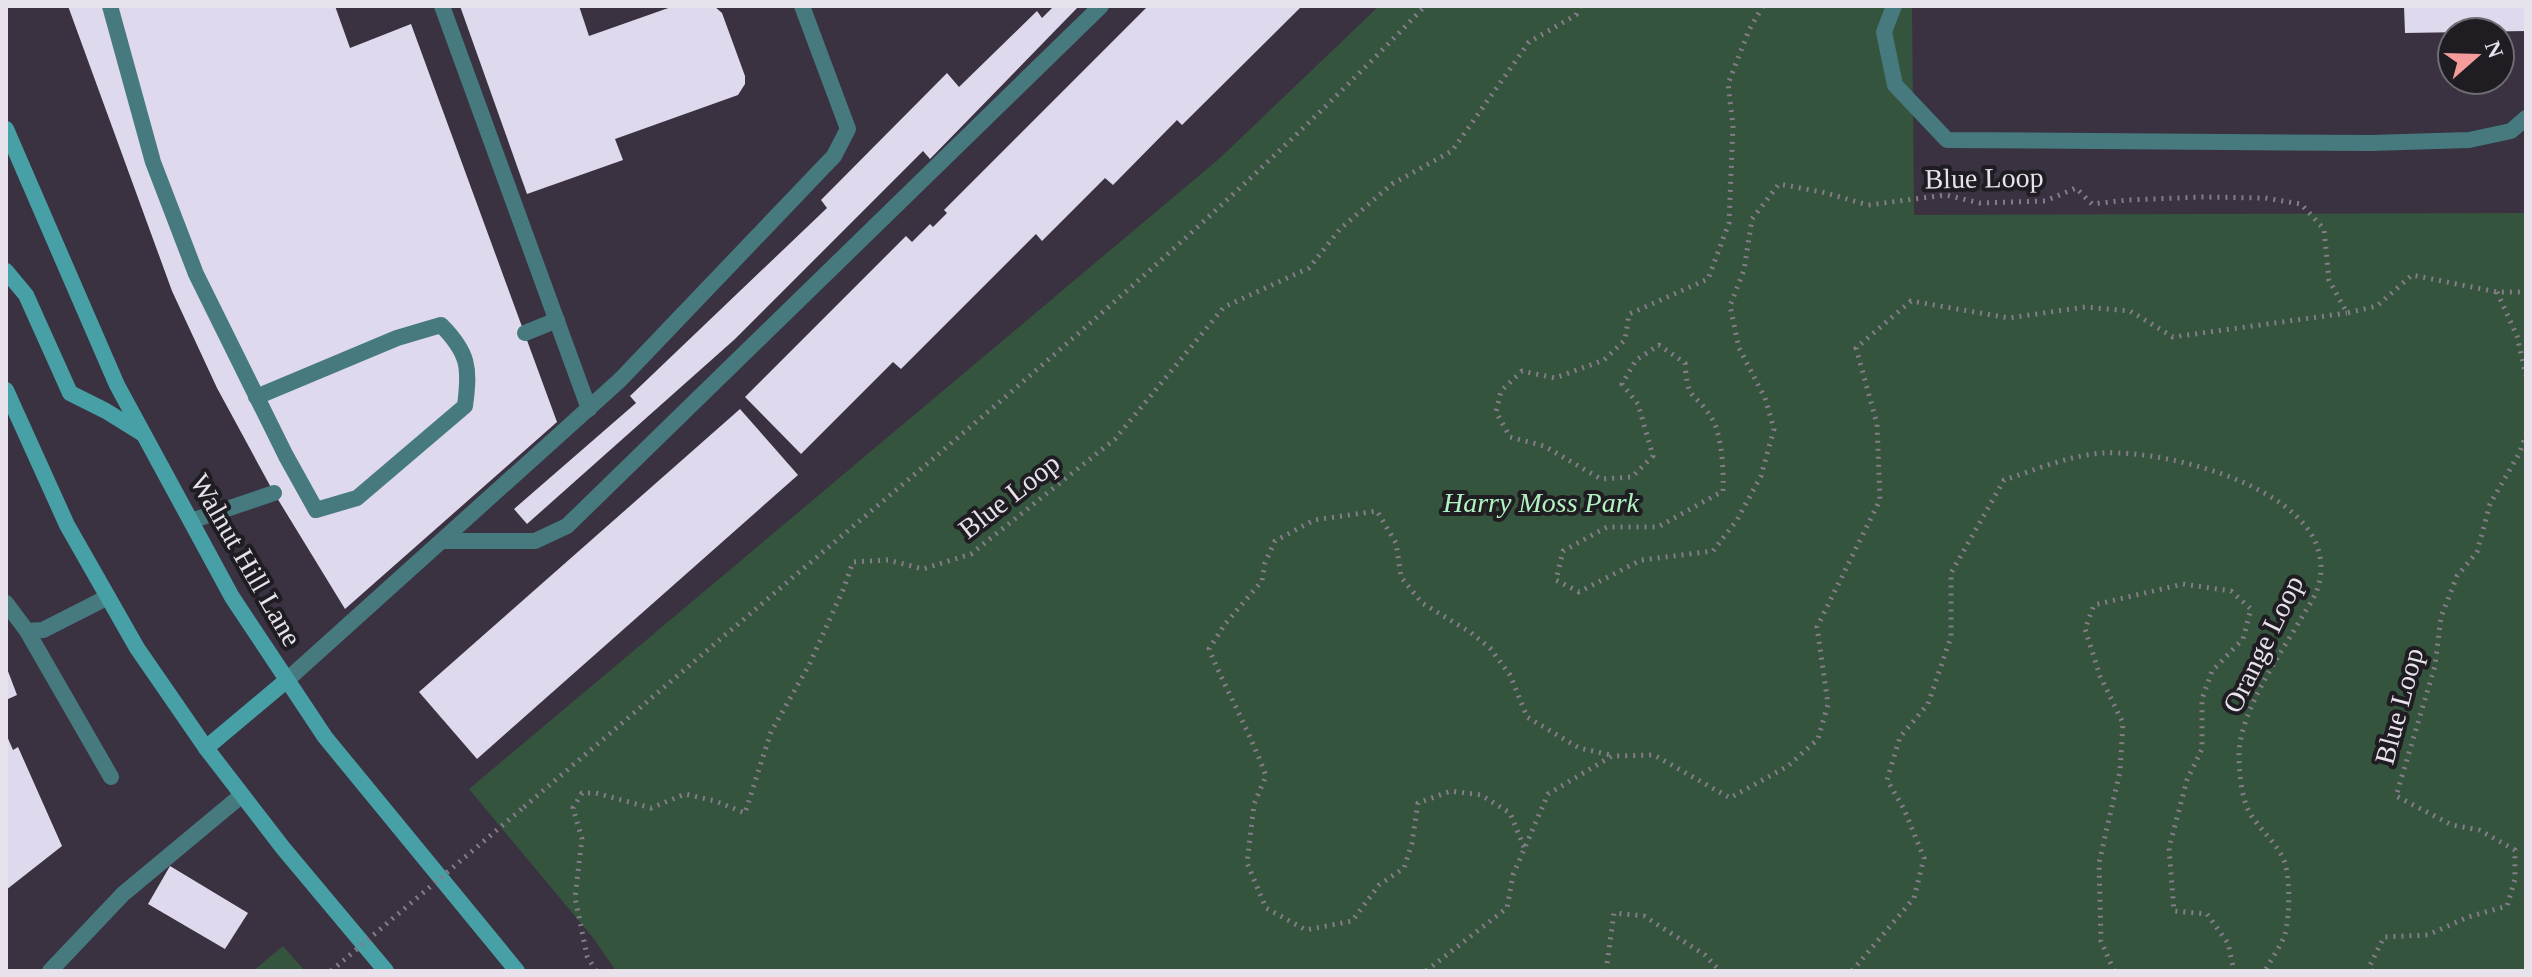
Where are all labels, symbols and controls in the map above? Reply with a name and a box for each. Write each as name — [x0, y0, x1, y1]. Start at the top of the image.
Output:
north arrow — [2436, 16, 2516, 96]
text: N — [2480, 38, 2509, 61]
street label: Blue Loop — [1924, 161, 2044, 195]
street label: Blue Loop — [953, 447, 1065, 545]
street label: Walnut Hill Lane — [184, 468, 308, 652]
park label: Harry Moss Park — [1442, 487, 1640, 518]
street label: Orange Loop — [2217, 570, 2309, 718]
street label: Blue Loop — [2369, 645, 2429, 767]

